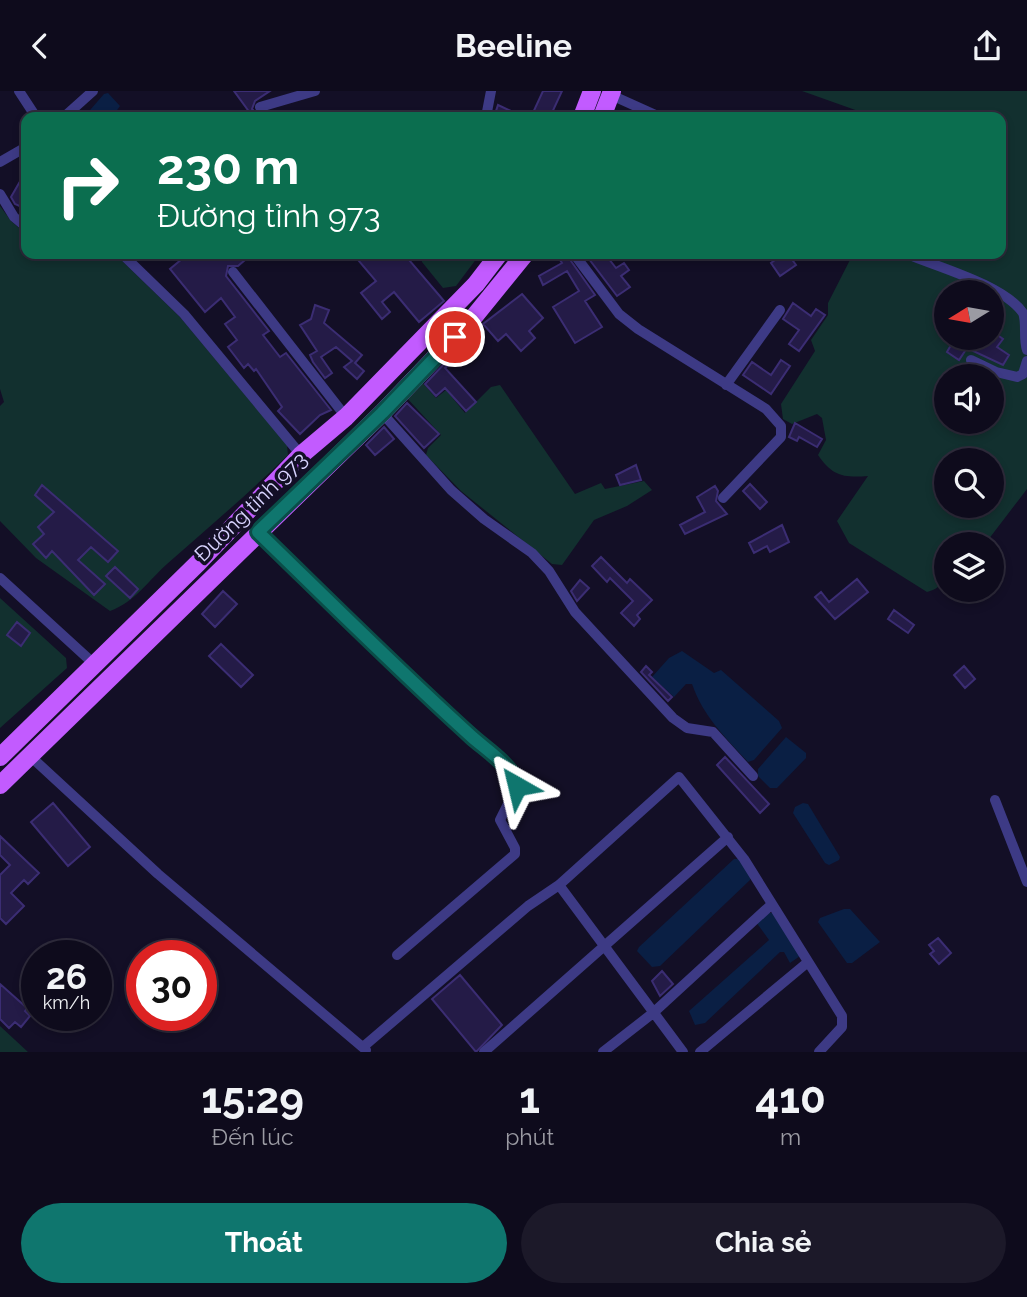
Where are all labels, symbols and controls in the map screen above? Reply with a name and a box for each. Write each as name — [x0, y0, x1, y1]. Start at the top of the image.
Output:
icon: back — [21, 27, 59, 65]
text: Beeline — [455, 27, 572, 64]
icon: share — [968, 27, 1006, 65]
text: 230 m — [157, 138, 299, 195]
icon: right — [42, 140, 133, 231]
text: Đường tỉnh 973 — [157, 197, 381, 234]
north arrow — [934, 280, 1004, 350]
map controls — [934, 280, 1004, 602]
pin — [425, 307, 485, 367]
icon: arrive — [436, 318, 474, 356]
button: sound — [934, 364, 1004, 434]
street label: Đường tỉnh 973 — [189, 447, 312, 567]
button: search — [934, 448, 1004, 518]
button: layers — [934, 532, 1004, 602]
position arrow — [480, 749, 554, 823]
speed limit sign: 30 — [126, 940, 217, 1031]
text: 26 — [46, 956, 87, 997]
text: km/h — [43, 992, 90, 1013]
text: 15:29 — [201, 1074, 304, 1123]
text: 1 — [519, 1074, 540, 1123]
text: 410 — [755, 1074, 826, 1123]
text: Đến lúc — [212, 1123, 294, 1150]
text: phút — [505, 1123, 554, 1150]
text: m — [780, 1123, 801, 1150]
button: Thoát — [21, 1203, 507, 1283]
button: Chia sẻ — [521, 1203, 1006, 1283]

